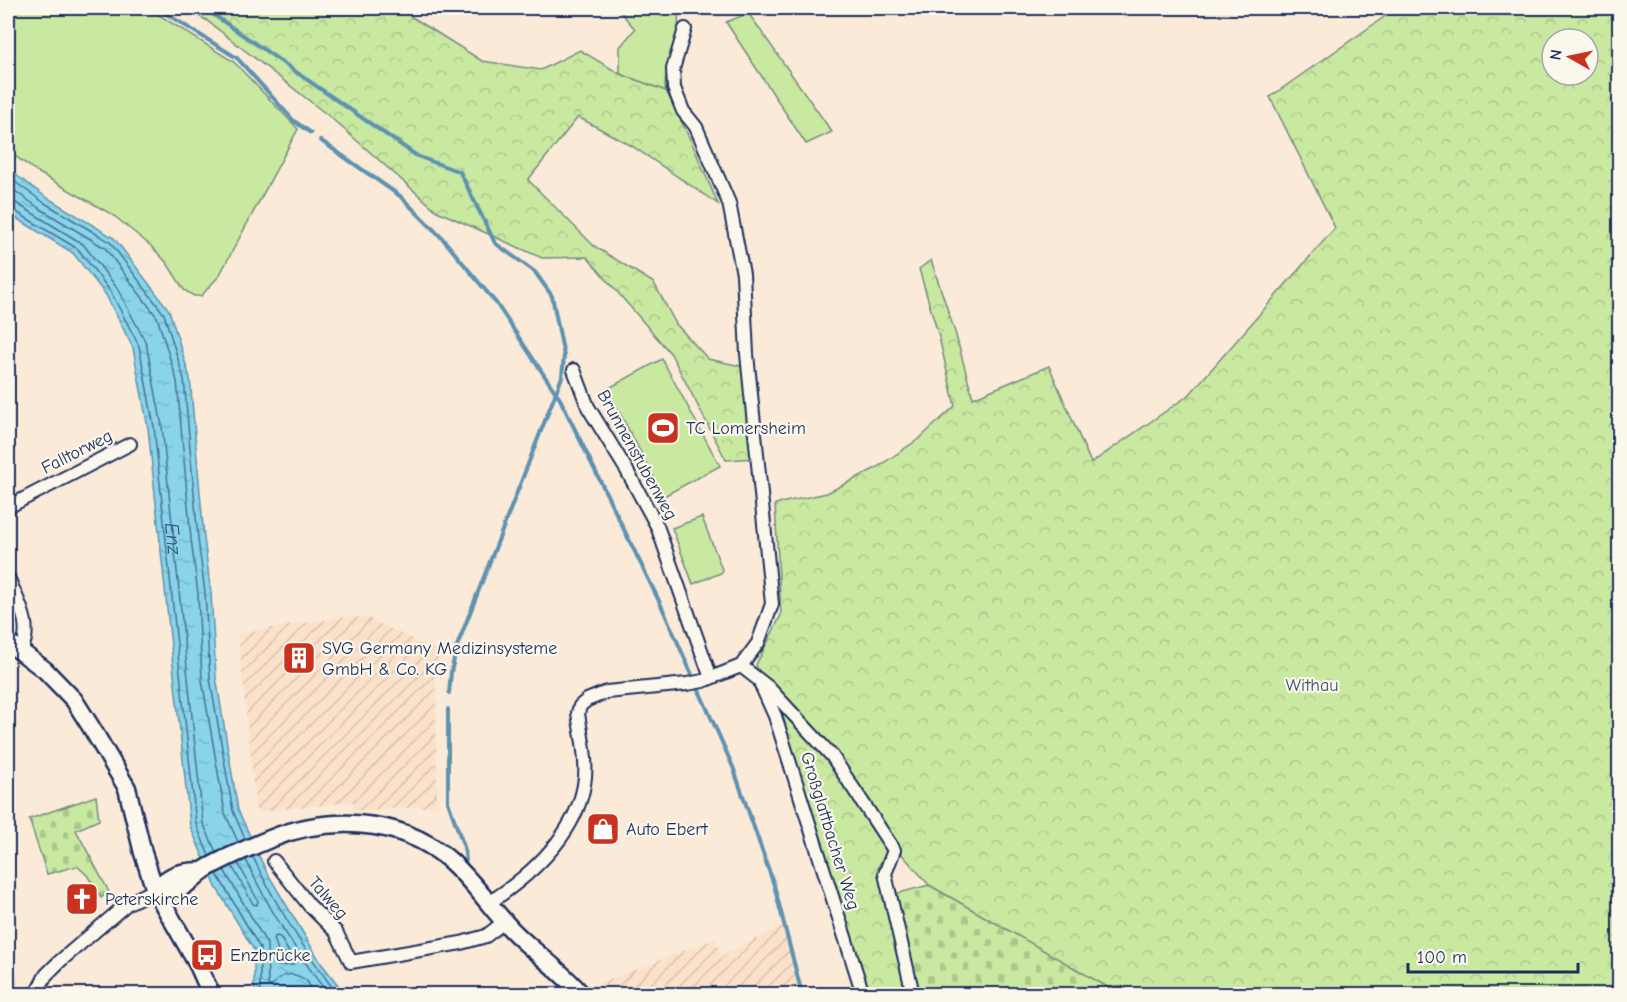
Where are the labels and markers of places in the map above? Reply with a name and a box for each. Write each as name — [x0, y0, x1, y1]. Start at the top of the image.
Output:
sports icon: TC Lomersheim — [645, 410, 681, 446]
place label: TC Lomersheim — [686, 418, 806, 439]
place label: SVG Germany Medizinsysteme GmbH & Co. KG — [322, 638, 557, 680]
building icon: SVG Germany Medizinsysteme GmbH & Co. KG — [281, 640, 317, 676]
shop icon: Auto Ebert — [585, 811, 621, 847]
place label: Auto Ebert — [626, 819, 708, 840]
church icon: Peterskirche — [64, 881, 100, 917]
place label: Peterskirche — [105, 889, 198, 910]
bus stop icon: Enzbrücke — [189, 937, 225, 973]
place label: Enzbrücke — [230, 945, 311, 966]

